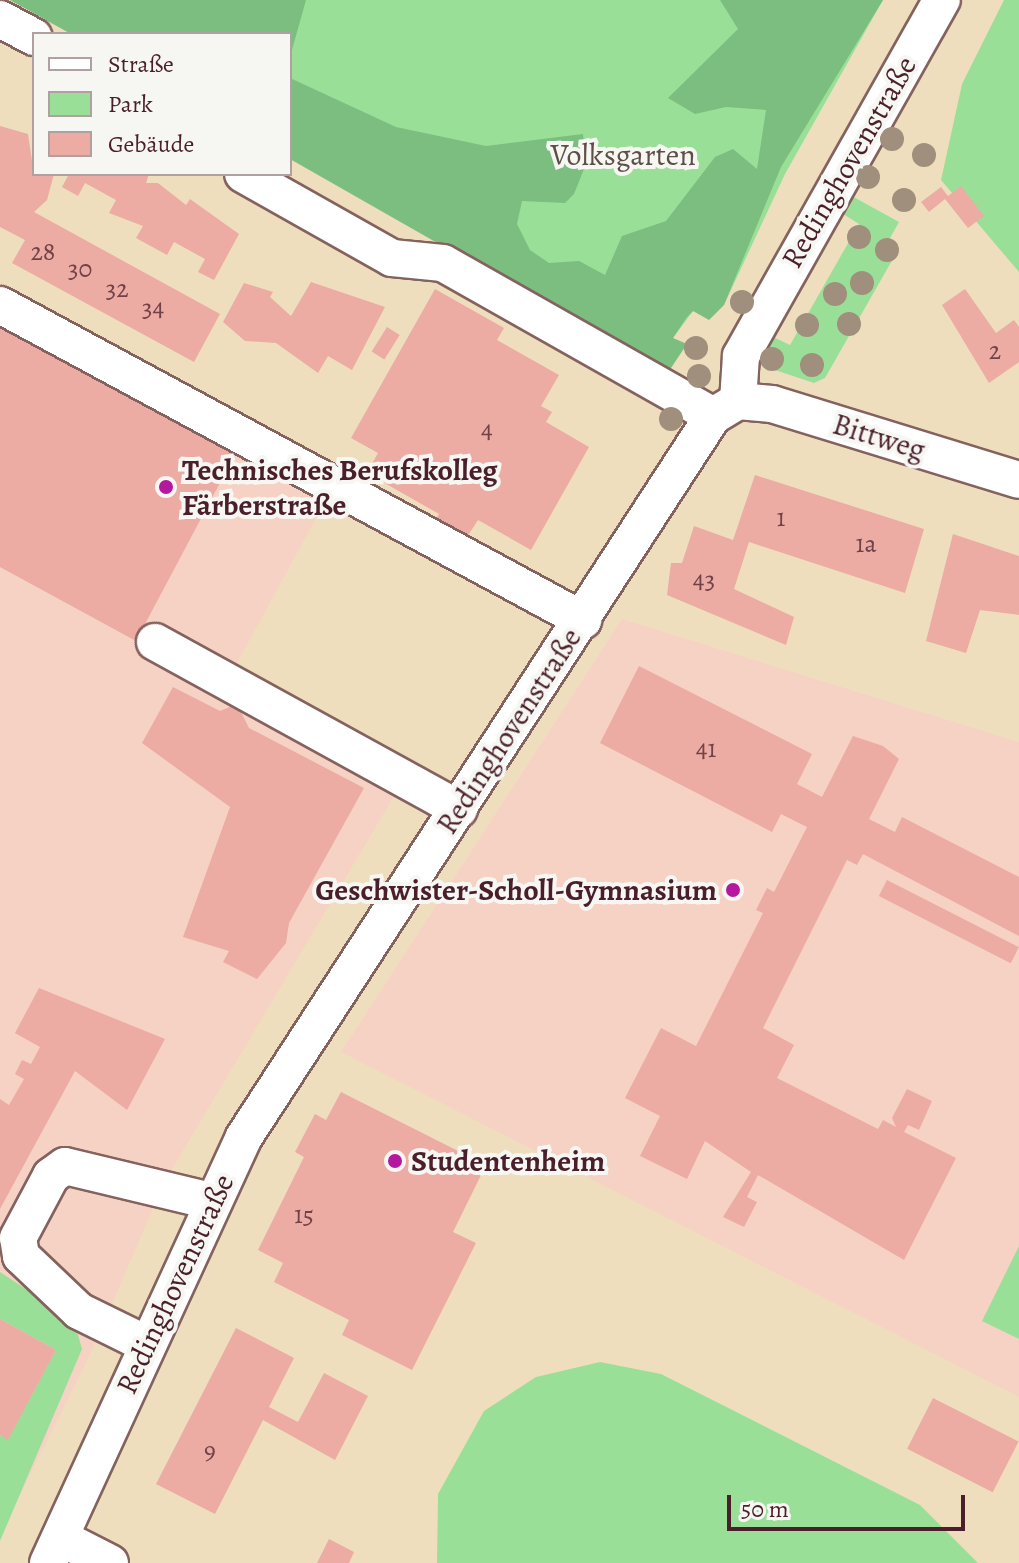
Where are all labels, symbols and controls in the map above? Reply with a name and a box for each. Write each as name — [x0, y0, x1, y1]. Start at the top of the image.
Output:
legend — [32, 32, 292, 176]
text: Straße — [108, 48, 174, 80]
street label: Redinghovenstraße — [774, 50, 924, 274]
text: Park — [108, 88, 153, 120]
text: Gebäude — [108, 128, 194, 160]
park label: Volksgarten — [550, 137, 696, 173]
house number: 28 — [31, 236, 55, 268]
house number: 30 — [68, 253, 92, 285]
house number: 32 — [105, 273, 129, 305]
house number: 34 — [142, 292, 164, 324]
house number: 2 — [989, 335, 1001, 367]
street label: Bittweg — [828, 406, 930, 468]
house number: 4 — [481, 414, 493, 446]
place label: Technisches Berufskolleg Färberstraße — [182, 452, 498, 522]
marker: Technisches Berufskolleg Färberstraße — [157, 478, 175, 496]
house number: 1 — [777, 502, 785, 534]
house number: 1a — [855, 528, 877, 560]
house number: 43 — [693, 564, 715, 596]
street label: Redinghovenstraße — [429, 621, 589, 841]
house number: 41 — [696, 733, 716, 765]
place label: Geschwister-Scholl-Gymnasium — [315, 872, 717, 908]
marker: Geschwister-Scholl-Gymnasium — [724, 881, 742, 899]
place label: Studentenheim — [411, 1143, 605, 1179]
marker: Studentenheim — [386, 1152, 404, 1170]
street label: Redinghovenstraße — [108, 1168, 242, 1400]
house number: 15 — [294, 1199, 314, 1231]
house number: 9 — [204, 1435, 216, 1467]
scale bar — [731, 1479, 969, 1529]
text: 50 m — [741, 1493, 789, 1525]

